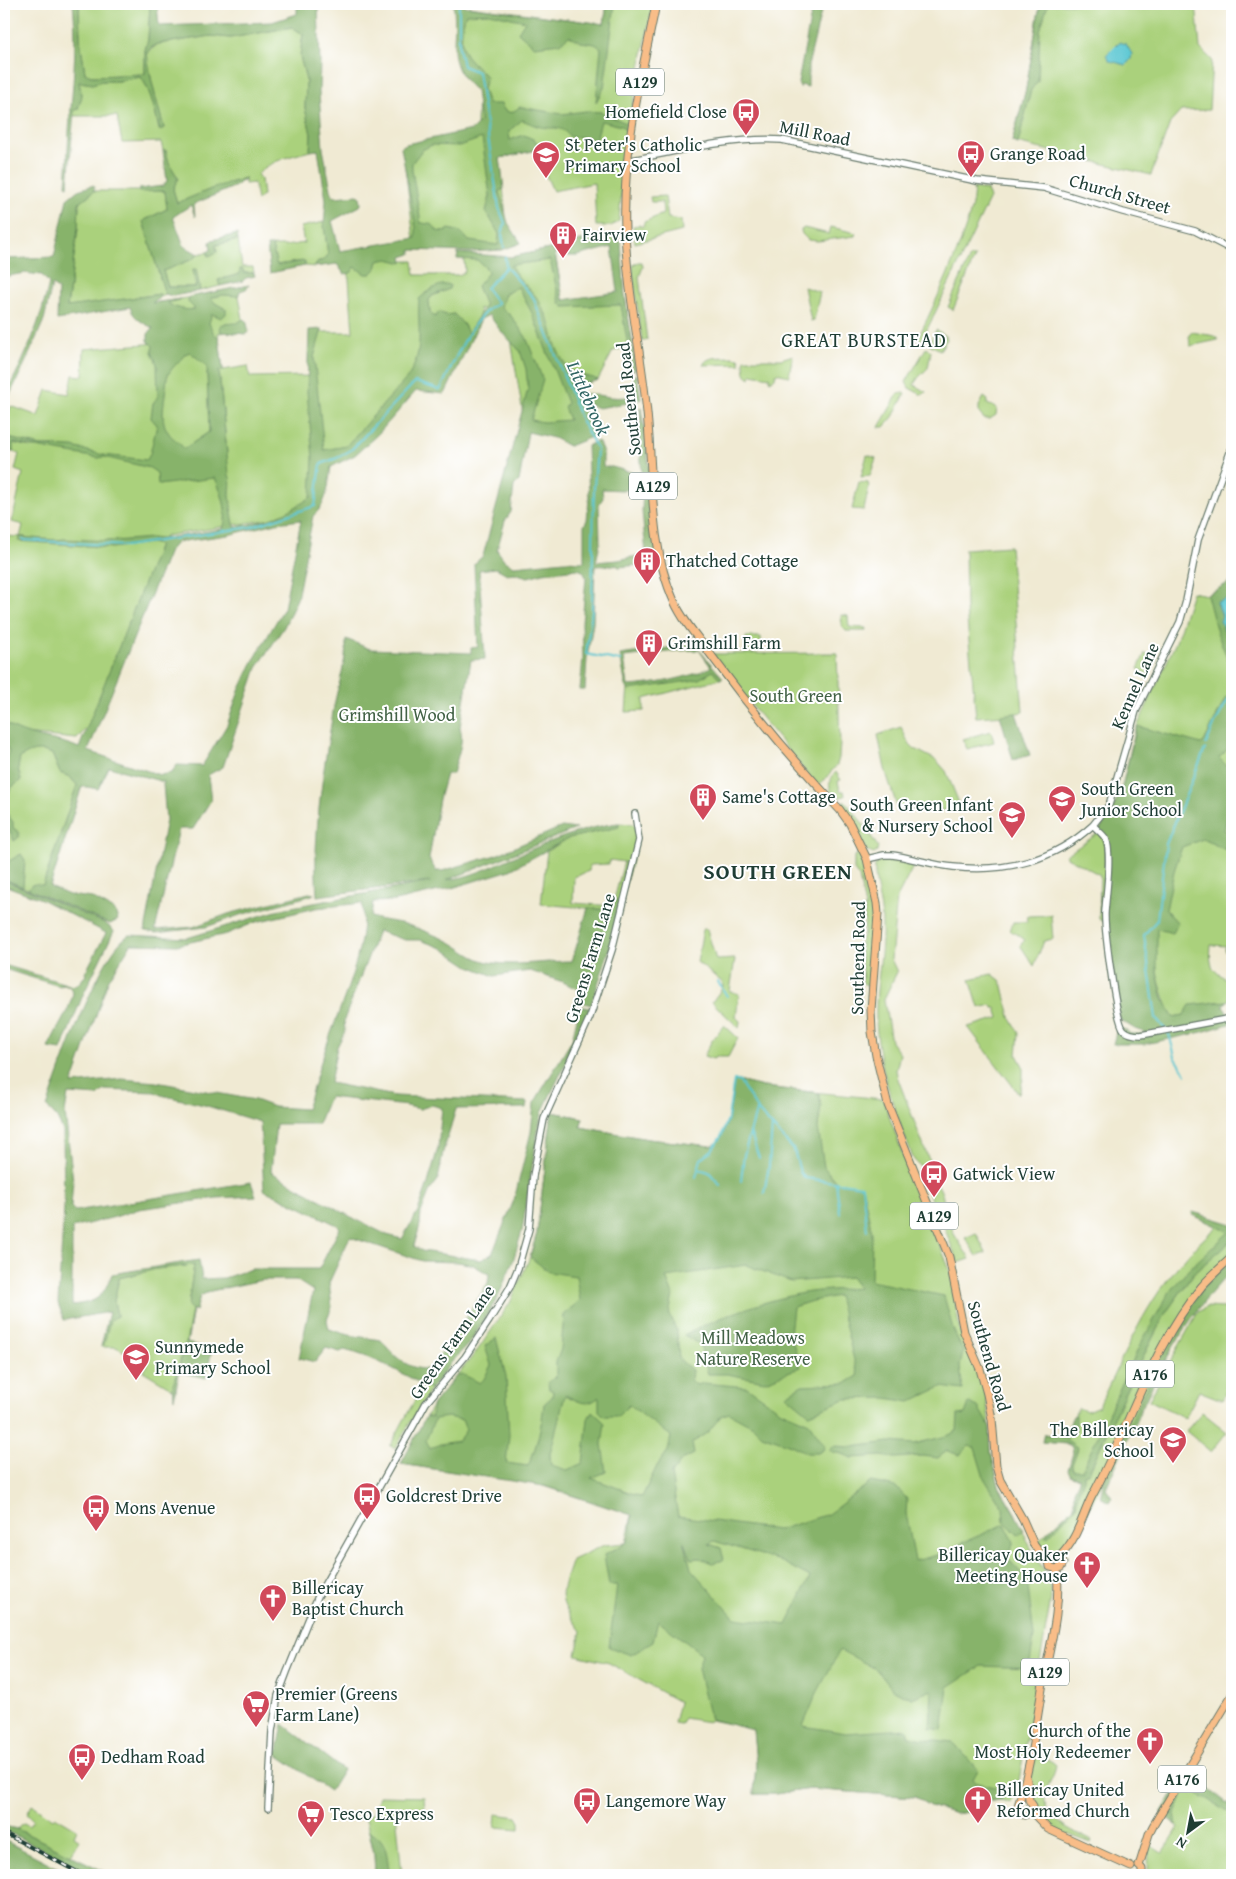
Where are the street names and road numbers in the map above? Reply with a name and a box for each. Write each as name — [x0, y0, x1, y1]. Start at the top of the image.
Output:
road number: A129 — [616, 68, 664, 95]
street label: Mill Road — [777, 112, 853, 153]
street label: Church Street — [1066, 166, 1175, 221]
street label: Southend Road — [609, 341, 648, 457]
road number: A129 — [629, 472, 677, 500]
street label: Kennel Lane — [1103, 638, 1166, 734]
street label: Greens Farm Lane — [557, 890, 622, 1026]
street label: Southend Road — [843, 900, 872, 1015]
road number: A129 — [910, 1202, 958, 1230]
street label: Greens Farm Lane — [402, 1279, 501, 1404]
street label: Southend Road — [961, 1297, 1018, 1415]
road number: A176 — [1126, 1360, 1174, 1388]
road number: A129 — [1021, 1658, 1069, 1685]
road number: A176 — [1158, 1766, 1206, 1792]

